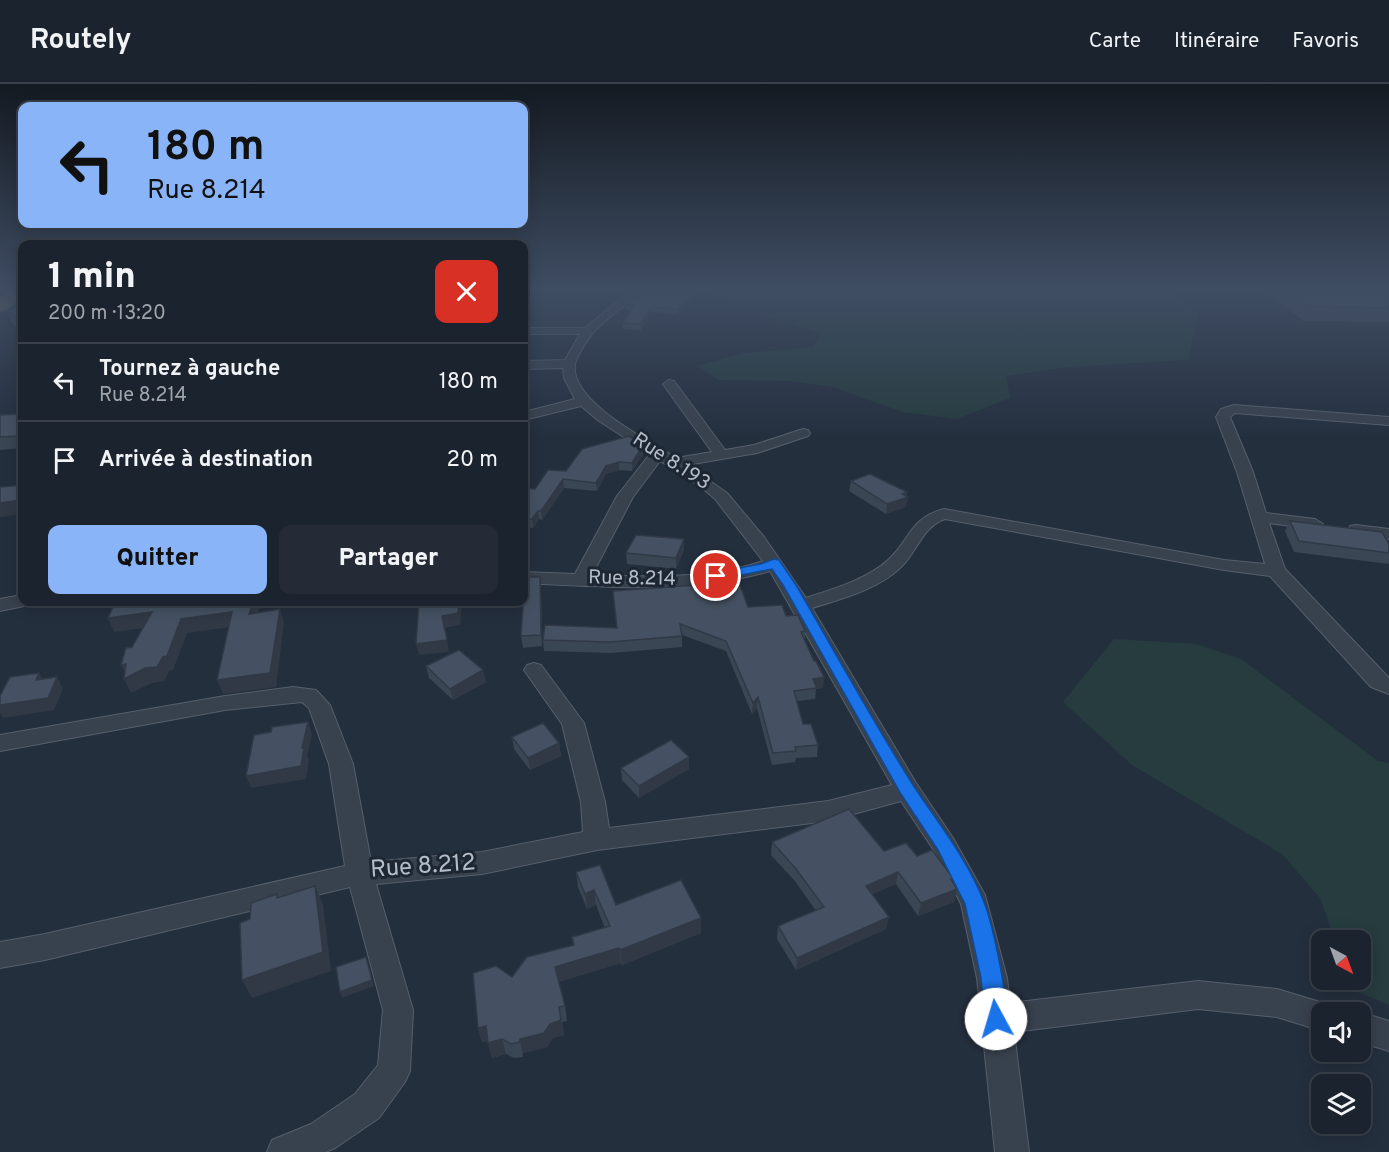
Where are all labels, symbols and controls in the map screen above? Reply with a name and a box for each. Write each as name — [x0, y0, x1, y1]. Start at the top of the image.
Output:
text: Routely — [30, 23, 131, 59]
text: Carte — [1089, 28, 1141, 55]
text: Itinéraire — [1174, 28, 1259, 55]
text: Favoris — [1292, 28, 1359, 55]
text: 180 m — [147, 122, 264, 175]
icon: left — [48, 126, 126, 204]
text: Rue 8.214 — [147, 174, 266, 208]
text: 1 min — [48, 255, 136, 301]
button: close — [435, 260, 498, 323]
text: 200 m · 13:20 — [48, 301, 166, 327]
text: Tournez à gauche — [99, 356, 280, 383]
icon: left — [48, 366, 81, 399]
text: 180 m — [439, 369, 498, 396]
text: Rue 8.214 — [99, 383, 187, 409]
street label: Rue 8.193 — [627, 427, 715, 497]
icon: arrive — [48, 444, 81, 477]
text: Arrivée à destination — [99, 447, 313, 474]
text: 20 m — [447, 447, 498, 474]
button: Quitter — [48, 525, 267, 594]
button: Partager — [279, 525, 498, 594]
pin — [690, 550, 741, 601]
icon: arrive — [699, 559, 732, 592]
street label: Rue 8.214 — [588, 565, 676, 593]
street label: Rue 8.212 — [369, 848, 477, 886]
north arrow — [1311, 930, 1371, 990]
map controls — [1311, 930, 1371, 1134]
position arrow — [964, 987, 1028, 1051]
button: sound — [1311, 1002, 1371, 1062]
button: layers — [1311, 1074, 1371, 1134]

